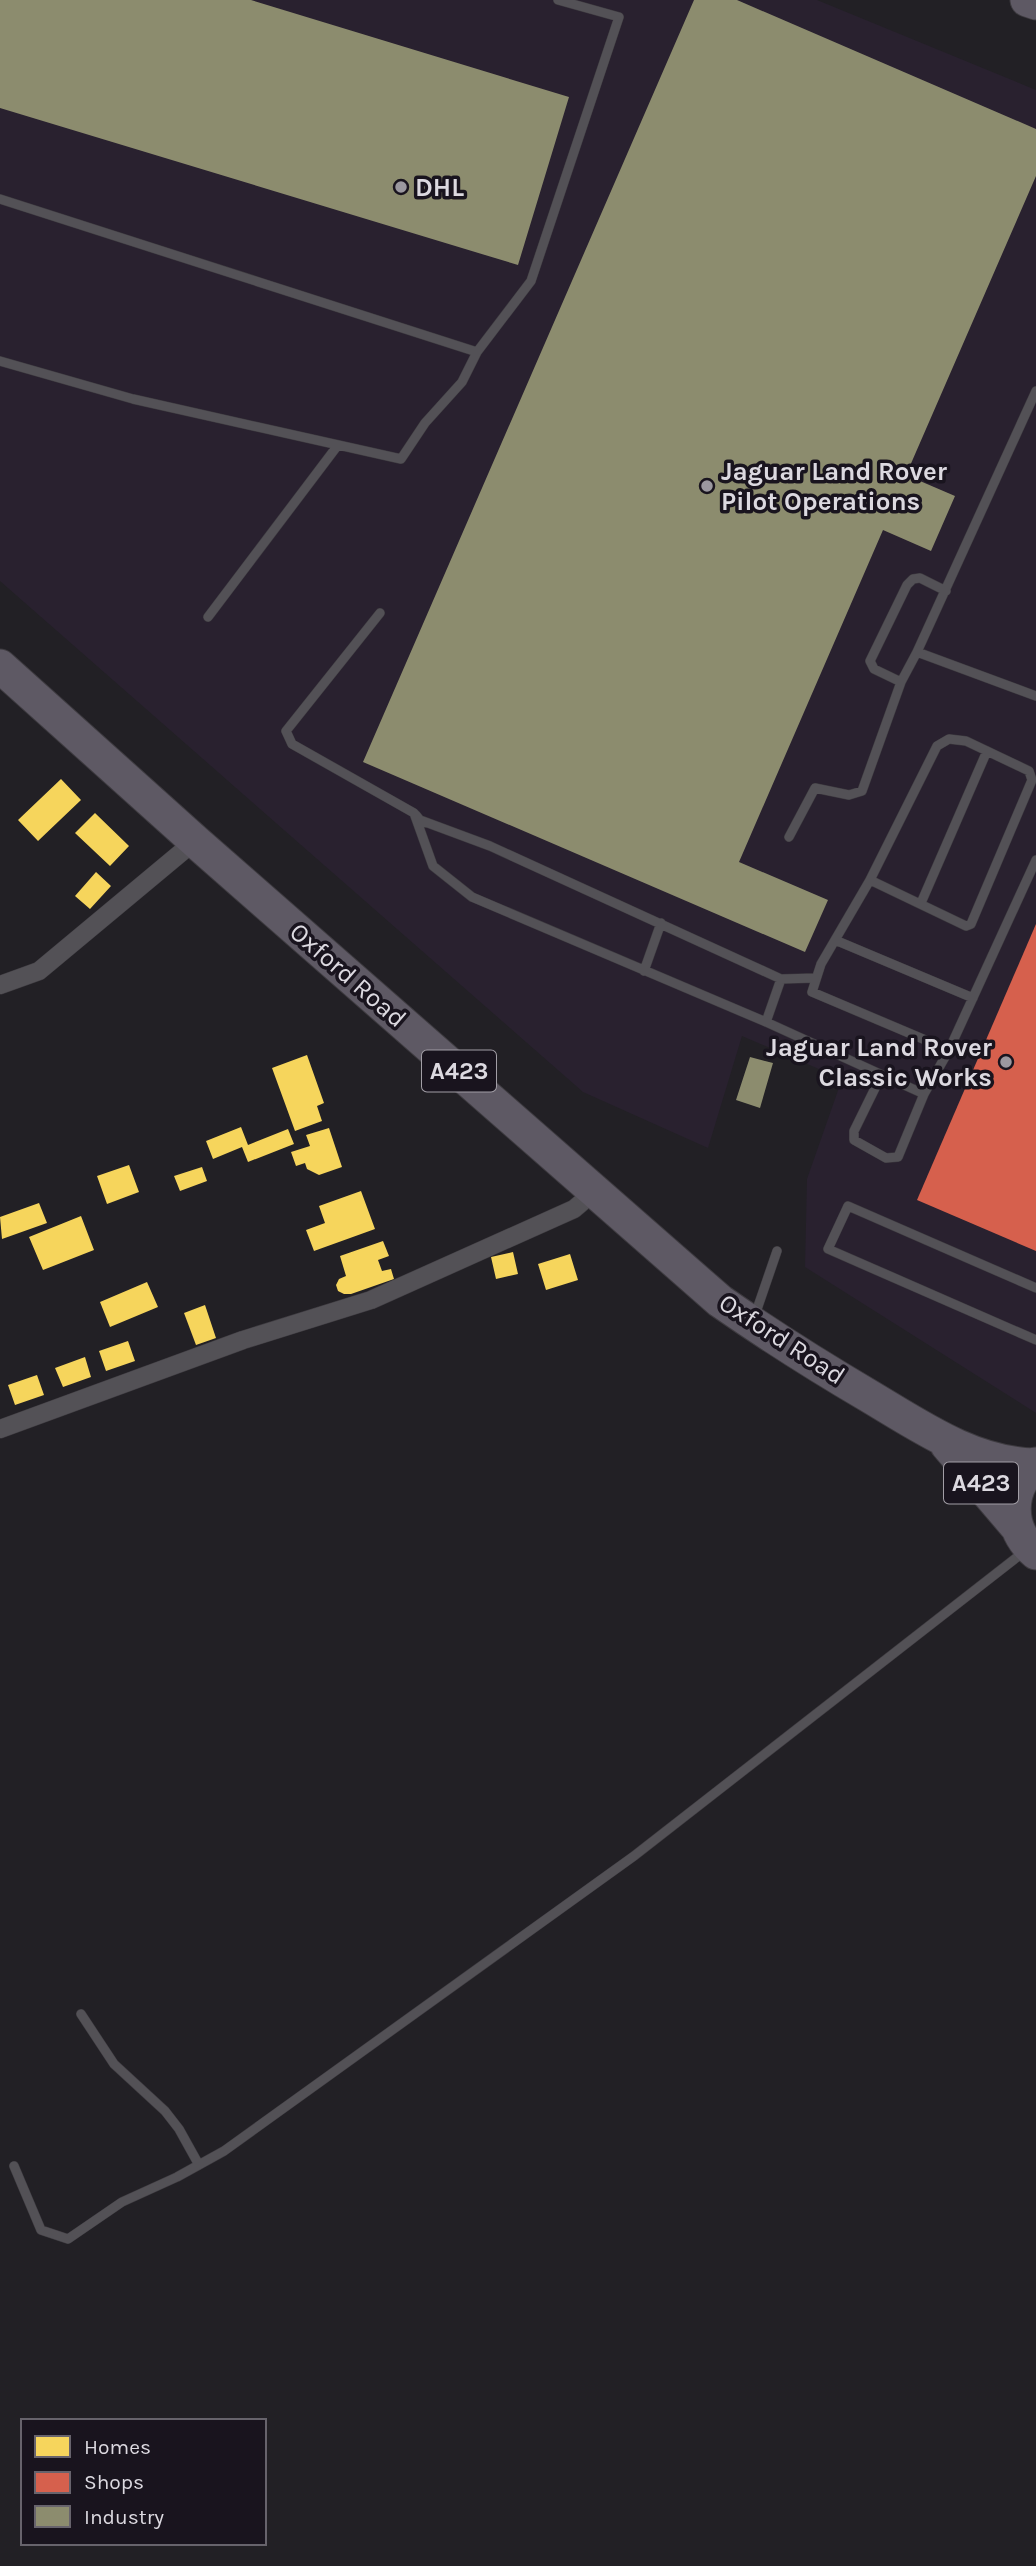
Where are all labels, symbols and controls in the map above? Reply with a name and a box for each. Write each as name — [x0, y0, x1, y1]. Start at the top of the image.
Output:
place label: DHL — [415, 172, 464, 203]
marker: DHL — [393, 179, 409, 195]
place label: Jaguar Land Rover Pilot Operations — [721, 456, 948, 517]
marker: Jaguar Land Rover Pilot Operations — [699, 478, 715, 494]
street label: Oxford Road — [283, 916, 413, 1034]
place label: Jaguar Land Rover Classic Works — [766, 1032, 993, 1093]
road number: A423 — [422, 1050, 496, 1092]
marker: Jaguar Land Rover Classic Works — [998, 1054, 1014, 1070]
street label: Oxford Road — [713, 1287, 851, 1391]
road number: A423 — [944, 1462, 1018, 1504]
legend — [21, 2419, 266, 2545]
text: Homes — [84, 2435, 151, 2459]
text: Shops — [84, 2470, 144, 2494]
text: Industry — [84, 2505, 164, 2529]

